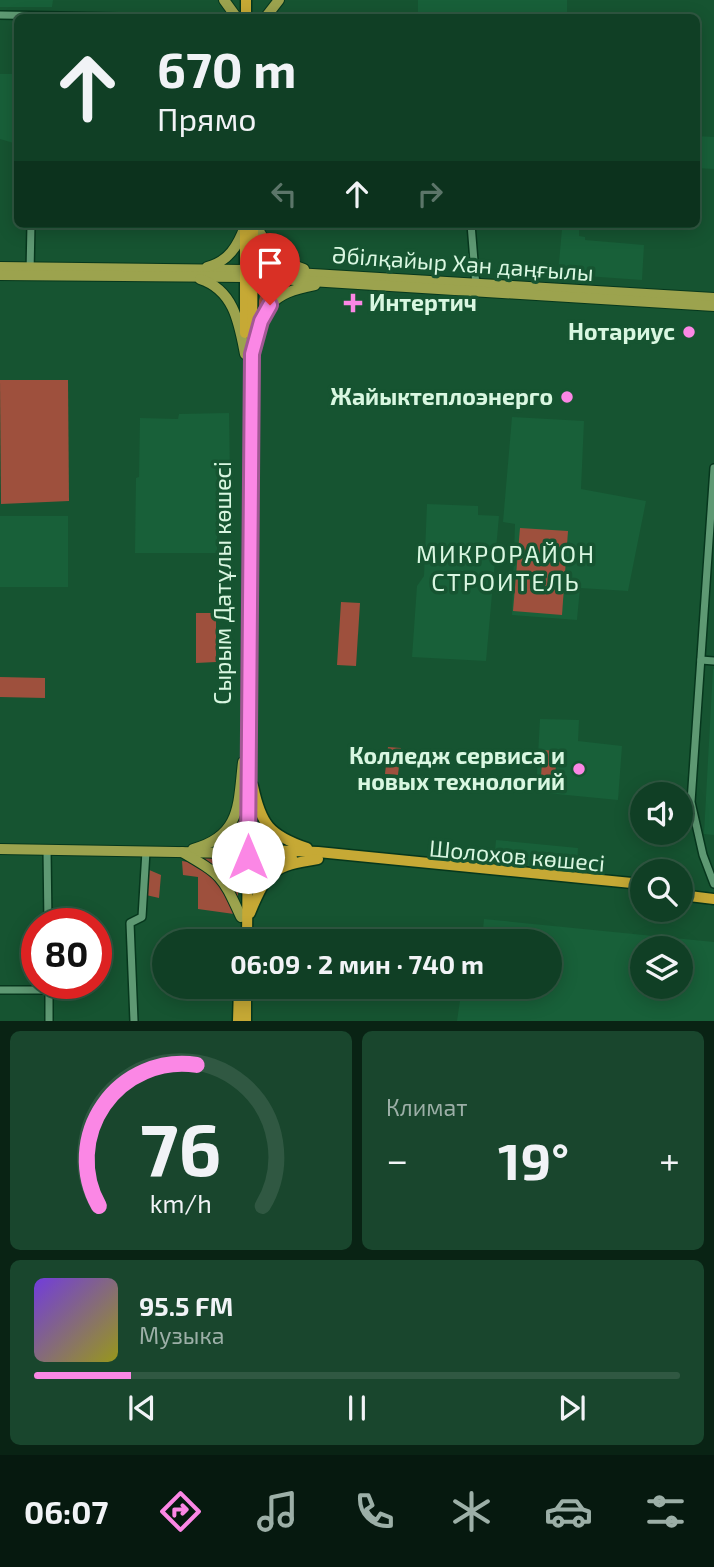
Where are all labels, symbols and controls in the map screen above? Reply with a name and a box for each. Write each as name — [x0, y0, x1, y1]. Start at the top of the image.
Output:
text: 670 m — [157, 39, 296, 98]
icon: ahead — [42, 42, 133, 133]
text: Прямо — [157, 99, 257, 137]
icon: left — [265, 175, 303, 213]
icon: ahead — [338, 175, 376, 213]
icon: right — [411, 175, 449, 213]
pin — [240, 233, 300, 305]
street label: Әбілқайыр Хан даңғылы — [331, 240, 595, 286]
icon: arrive — [251, 244, 289, 282]
place label: Интертич — [369, 288, 477, 316]
marker: Интертич — [343, 293, 363, 313]
place label: Нотариус — [568, 317, 675, 345]
marker: Нотариус — [681, 324, 697, 340]
place label: Жайыктеплоэнерго — [330, 382, 553, 410]
marker: Жайыктеплоэнерго — [559, 389, 575, 405]
street label: Сырым Датұлы көшесі — [208, 461, 236, 705]
district label: МИКРОРАЙОН СТРОИТЕЛЬ — [416, 539, 596, 596]
place label: Колледж сервиса и новых технологий — [349, 741, 565, 795]
marker: Колледж сервиса и новых технологий — [571, 761, 587, 777]
map controls — [630, 782, 693, 999]
button: sound — [630, 782, 693, 845]
position arrow — [211, 820, 285, 894]
street label: Шолохов көшесі — [428, 833, 606, 877]
button: search — [630, 859, 693, 922]
speed limit sign: 80 — [21, 908, 112, 999]
button: layers — [630, 936, 693, 999]
text: 06:09 · 2 мин · 740 m — [230, 948, 484, 979]
text: Климат — [386, 1093, 467, 1121]
text: 76 — [140, 1104, 222, 1192]
text: 19° — [498, 1128, 569, 1190]
text: − — [386, 1136, 408, 1182]
text: + — [659, 1136, 680, 1182]
text: km/h — [150, 1188, 212, 1218]
text: 95.5 FM — [139, 1290, 233, 1321]
text: Музыка — [139, 1321, 224, 1349]
icon: previous — [123, 1389, 161, 1427]
icon: pause — [338, 1389, 376, 1427]
icon: next — [553, 1389, 591, 1427]
icon: directions — [156, 1487, 205, 1536]
icon: music — [253, 1487, 302, 1536]
icon: phone — [350, 1487, 399, 1536]
icon: climate — [447, 1487, 496, 1536]
icon: car — [544, 1487, 593, 1536]
icon: filters — [641, 1487, 690, 1536]
text: 06:07 — [24, 1492, 108, 1530]

